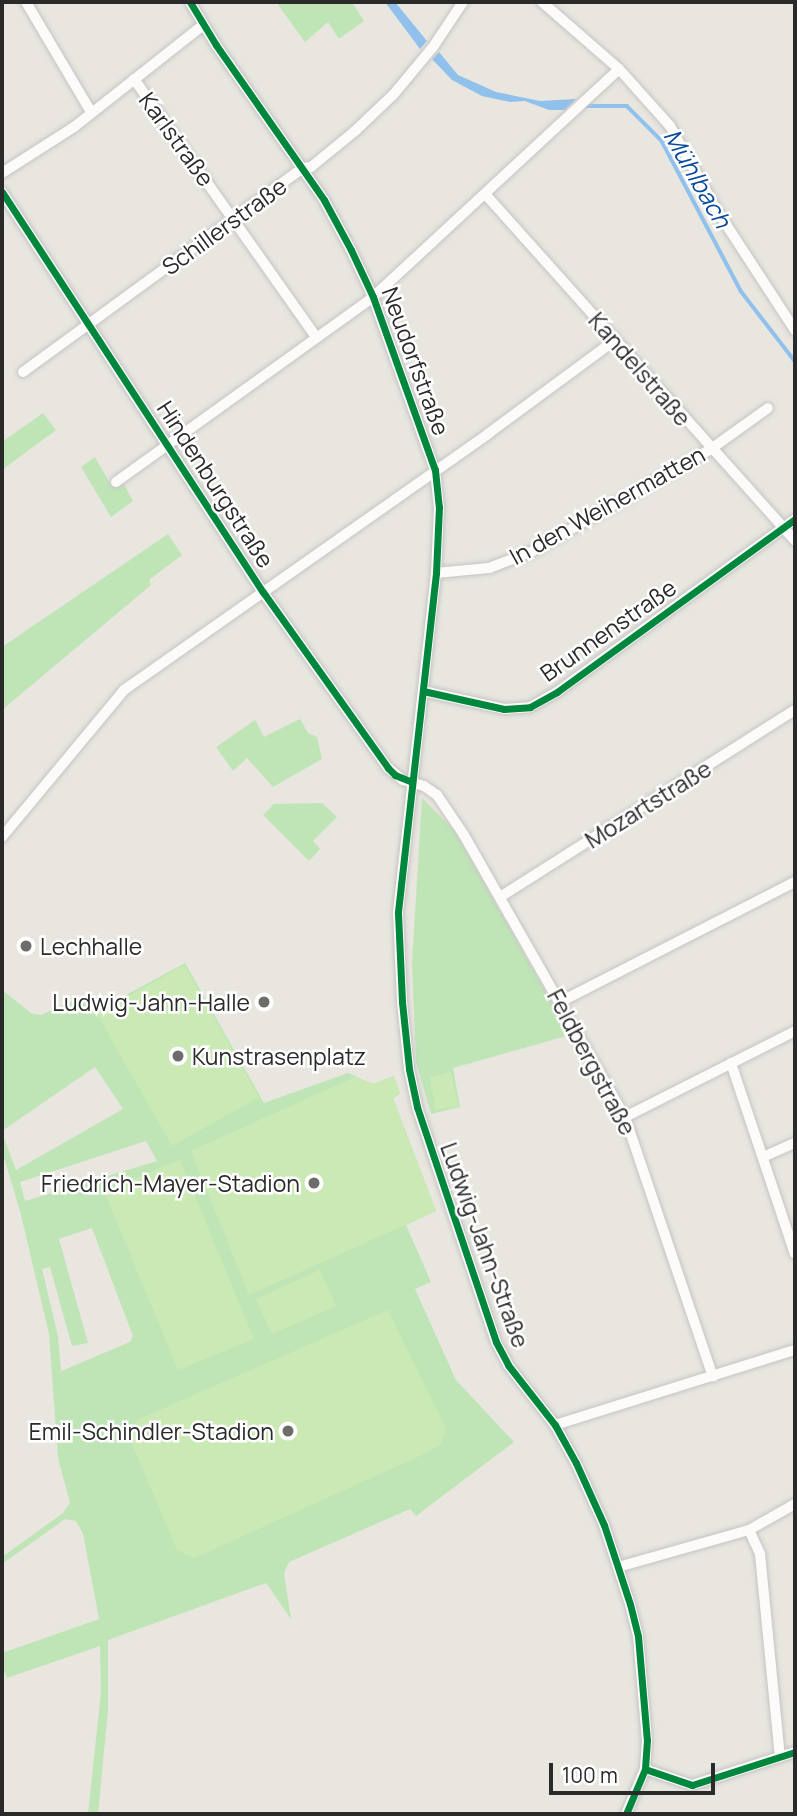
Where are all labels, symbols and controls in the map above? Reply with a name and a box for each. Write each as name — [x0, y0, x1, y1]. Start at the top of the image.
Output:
street label: Karlstraße — [134, 87, 220, 191]
water label: Mühlbach — [658, 123, 738, 233]
street label: Schillerstraße — [156, 172, 292, 280]
street label: Neudorfstraße — [376, 283, 456, 439]
street label: Kandelstraße — [583, 307, 697, 431]
street label: Hindenburgstraße — [152, 396, 280, 572]
street label: In den Weihermatten — [505, 440, 709, 570]
street label: Brunnenstraße — [535, 573, 681, 687]
street label: Mozartstraße — [580, 754, 716, 854]
place label: Lechhalle — [40, 932, 142, 960]
marker: Lechhalle — [18, 938, 34, 954]
street label: Feldbergstraße — [542, 984, 642, 1140]
place label: Ludwig-Jahn-Halle — [52, 988, 250, 1016]
marker: Ludwig-Jahn-Halle — [256, 994, 272, 1010]
place label: Kunstrasenplatz — [192, 1042, 366, 1070]
marker: Kunstrasenplatz — [170, 1048, 186, 1064]
street label: Ludwig-Jahn-Straße — [435, 1139, 535, 1351]
place label: Friedrich-Mayer-Stadion — [41, 1169, 300, 1197]
marker: Friedrich-Mayer-Stadion — [306, 1175, 322, 1191]
place label: Emil-Schindler-Stadion — [29, 1417, 274, 1445]
marker: Emil-Schindler-Stadion — [280, 1423, 296, 1439]
scale bar — [552, 1750, 718, 1794]
text: 100 m — [562, 1761, 618, 1789]

